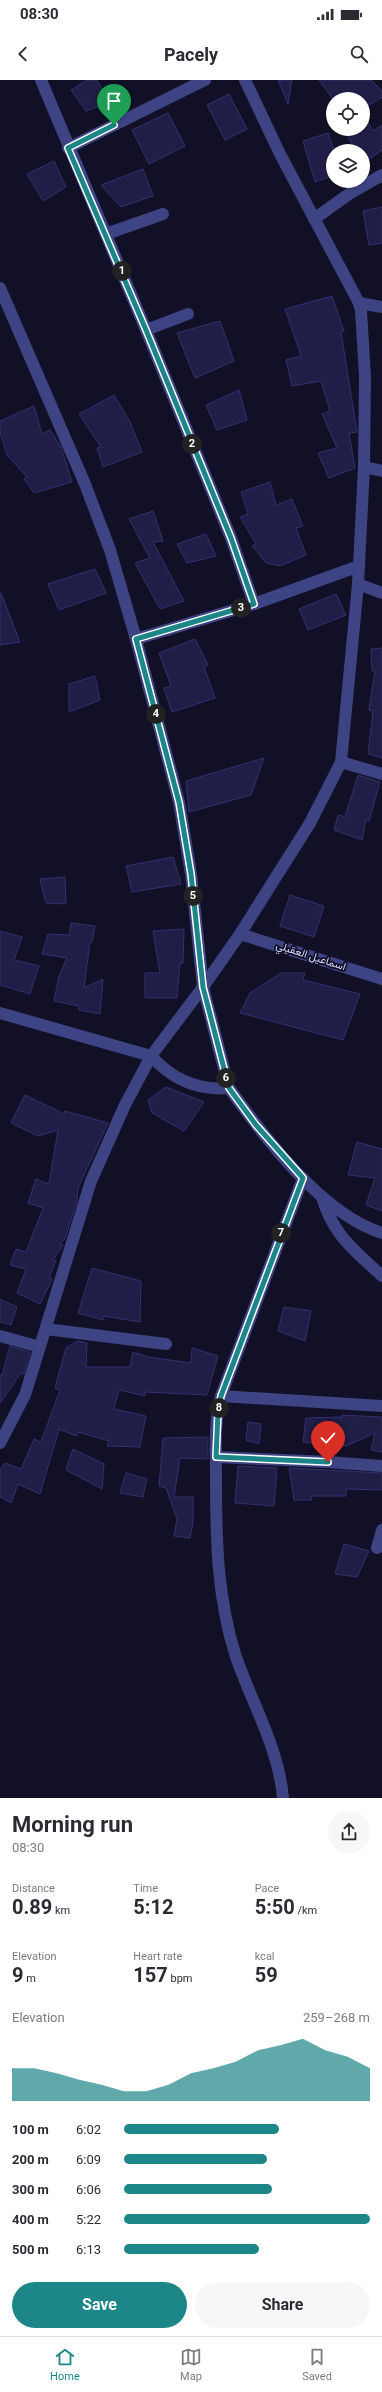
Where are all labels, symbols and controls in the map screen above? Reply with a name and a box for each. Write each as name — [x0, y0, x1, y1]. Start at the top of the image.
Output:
text: 08:30 — [20, 5, 59, 23]
icon: back — [12, 43, 34, 65]
icon: search — [348, 43, 370, 65]
text: Pacely — [164, 44, 218, 65]
pin — [97, 84, 131, 125]
icon: arrive — [103, 90, 125, 112]
map controls — [326, 92, 370, 188]
button: locate — [326, 92, 370, 136]
button: layers — [326, 144, 370, 188]
pin: 1 — [112, 261, 132, 281]
text: 1 — [119, 264, 125, 277]
pin: 2 — [182, 434, 202, 454]
text: 2 — [189, 437, 195, 450]
pin: 3 — [231, 598, 251, 618]
text: 3 — [238, 601, 244, 614]
pin: 4 — [146, 704, 166, 724]
text: 4 — [153, 707, 159, 720]
pin: 5 — [183, 886, 203, 906]
text: 5 — [190, 889, 196, 902]
street label: اسماعيل العقيلي — [273, 939, 348, 976]
pin: 6 — [216, 1068, 236, 1088]
text: 6 — [223, 1071, 229, 1084]
pin: 7 — [271, 1223, 291, 1243]
text: 7 — [278, 1226, 284, 1239]
pin: 8 — [209, 1398, 229, 1418]
text: 8 — [216, 1401, 222, 1414]
pin — [311, 1421, 345, 1462]
icon: check — [317, 1427, 339, 1449]
button: share — [328, 1811, 370, 1853]
text: Morning run — [12, 1812, 133, 1837]
text: 08:30 — [12, 1840, 44, 1855]
text: Distance — [12, 1882, 55, 1895]
text: Time — [133, 1882, 158, 1895]
text: Pace — [255, 1882, 279, 1895]
text: 0.89 — [12, 1895, 52, 1919]
text: 5:12 — [133, 1895, 173, 1919]
text: 5:50 — [255, 1895, 295, 1919]
text: km — [52, 1904, 70, 1917]
text: /km — [295, 1904, 317, 1917]
text: Elevation — [12, 1950, 57, 1963]
text: Heart rate — [133, 1950, 182, 1963]
text: kcal — [255, 1950, 275, 1963]
text: 9 — [12, 1963, 23, 1987]
text: 157 — [133, 1963, 168, 1987]
text: 59 — [255, 1963, 278, 1987]
text: m — [23, 1972, 36, 1985]
text: bpm — [168, 1972, 193, 1985]
text: Elevation — [12, 2010, 65, 2025]
text: 259–268 m — [303, 2010, 370, 2025]
text: 100 m — [12, 2122, 49, 2137]
text: 6:02 — [76, 2122, 101, 2137]
text: 200 m — [12, 2152, 49, 2167]
text: 6:09 — [76, 2152, 101, 2167]
text: 300 m — [12, 2182, 49, 2197]
text: 6:06 — [76, 2182, 101, 2197]
text: 400 m — [12, 2212, 49, 2227]
text: 5:22 — [76, 2212, 101, 2227]
text: 500 m — [12, 2242, 49, 2257]
text: 6:13 — [76, 2242, 101, 2257]
button: Save — [12, 2282, 187, 2328]
button: Share — [195, 2282, 370, 2328]
tab: Home — [50, 2346, 80, 2383]
tab: Map — [180, 2346, 202, 2383]
tab: Saved — [302, 2346, 332, 2383]

